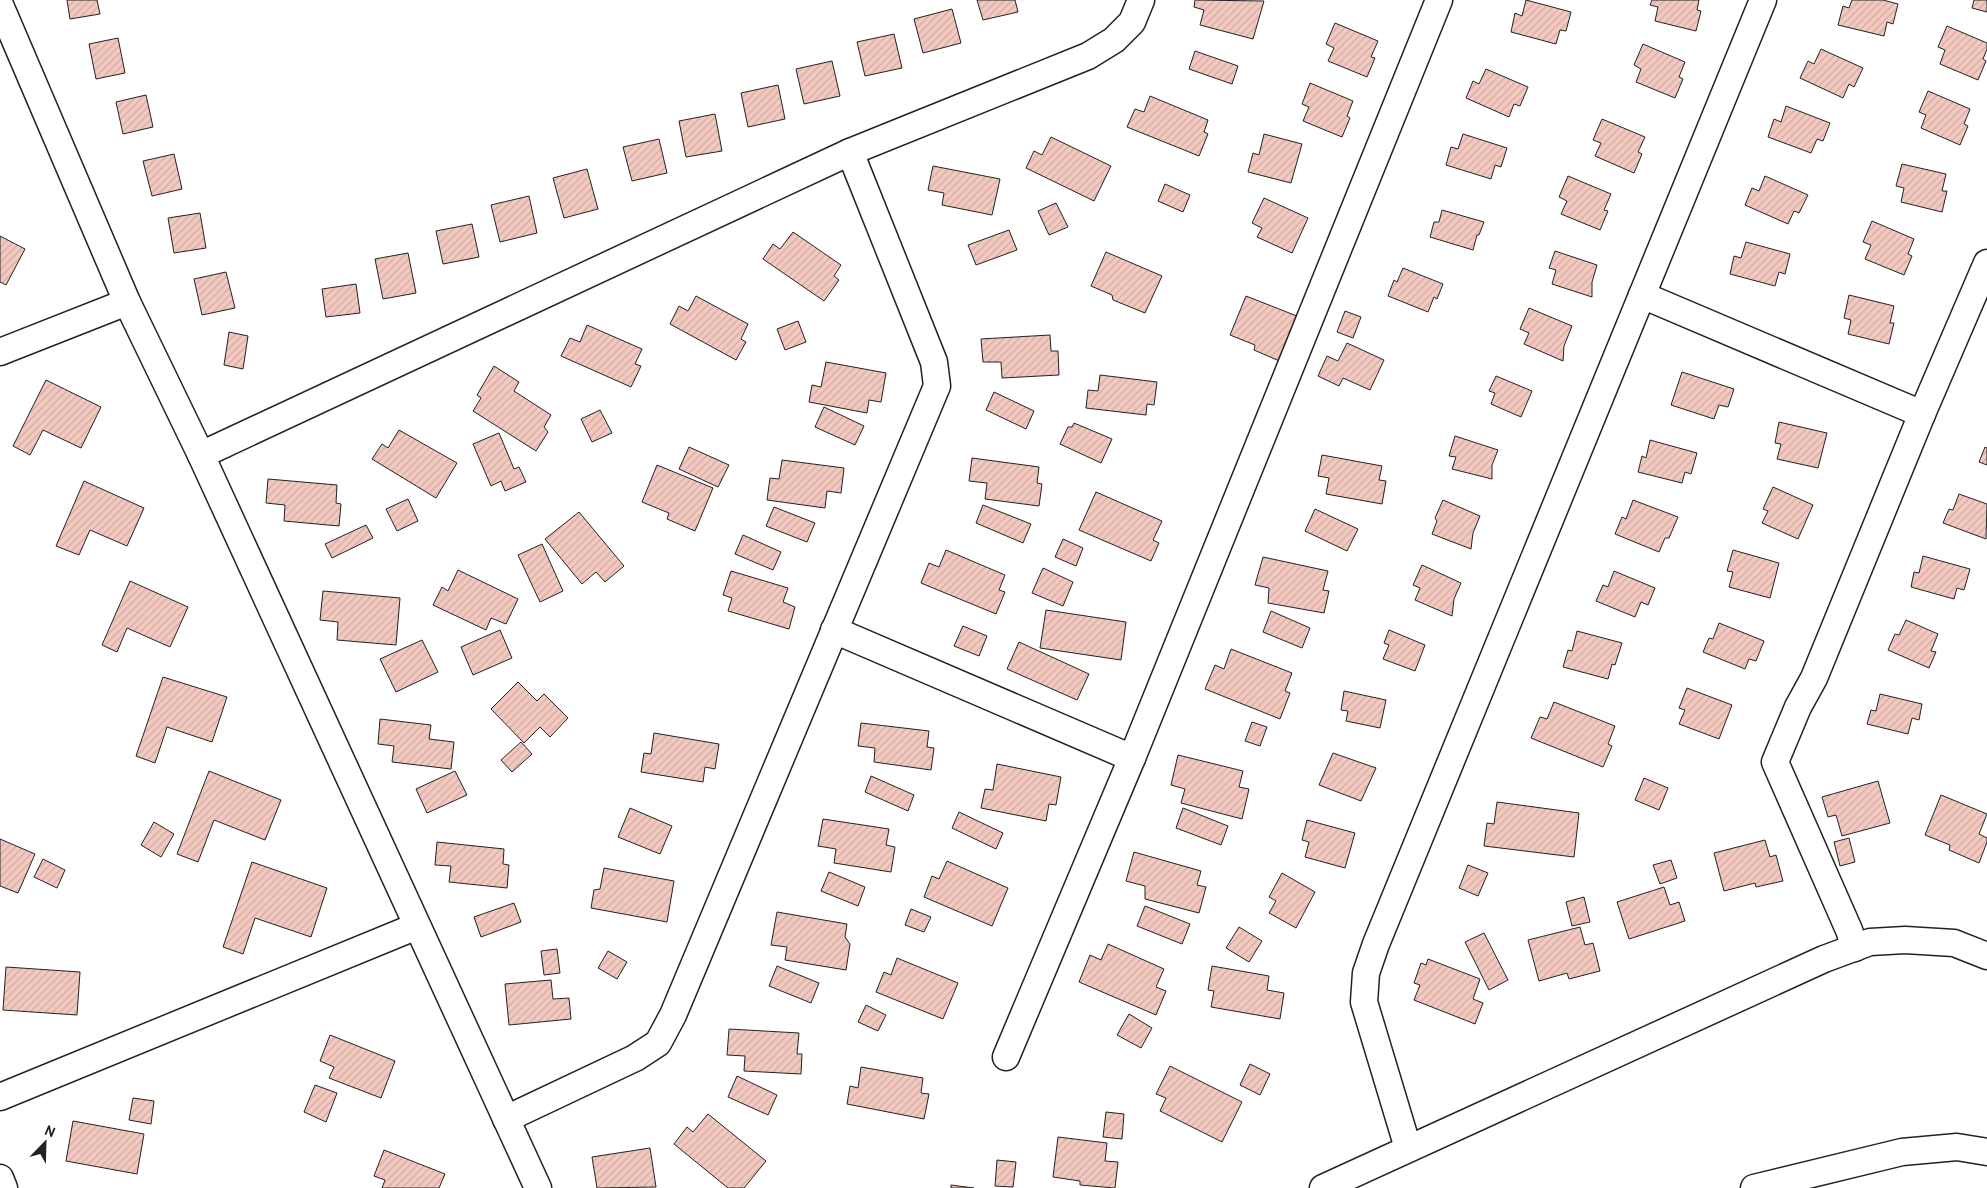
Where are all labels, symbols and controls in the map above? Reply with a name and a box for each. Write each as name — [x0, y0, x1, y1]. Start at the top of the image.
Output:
north arrow — [20, 1118, 70, 1168]
text: N — [42, 1123, 57, 1142]

